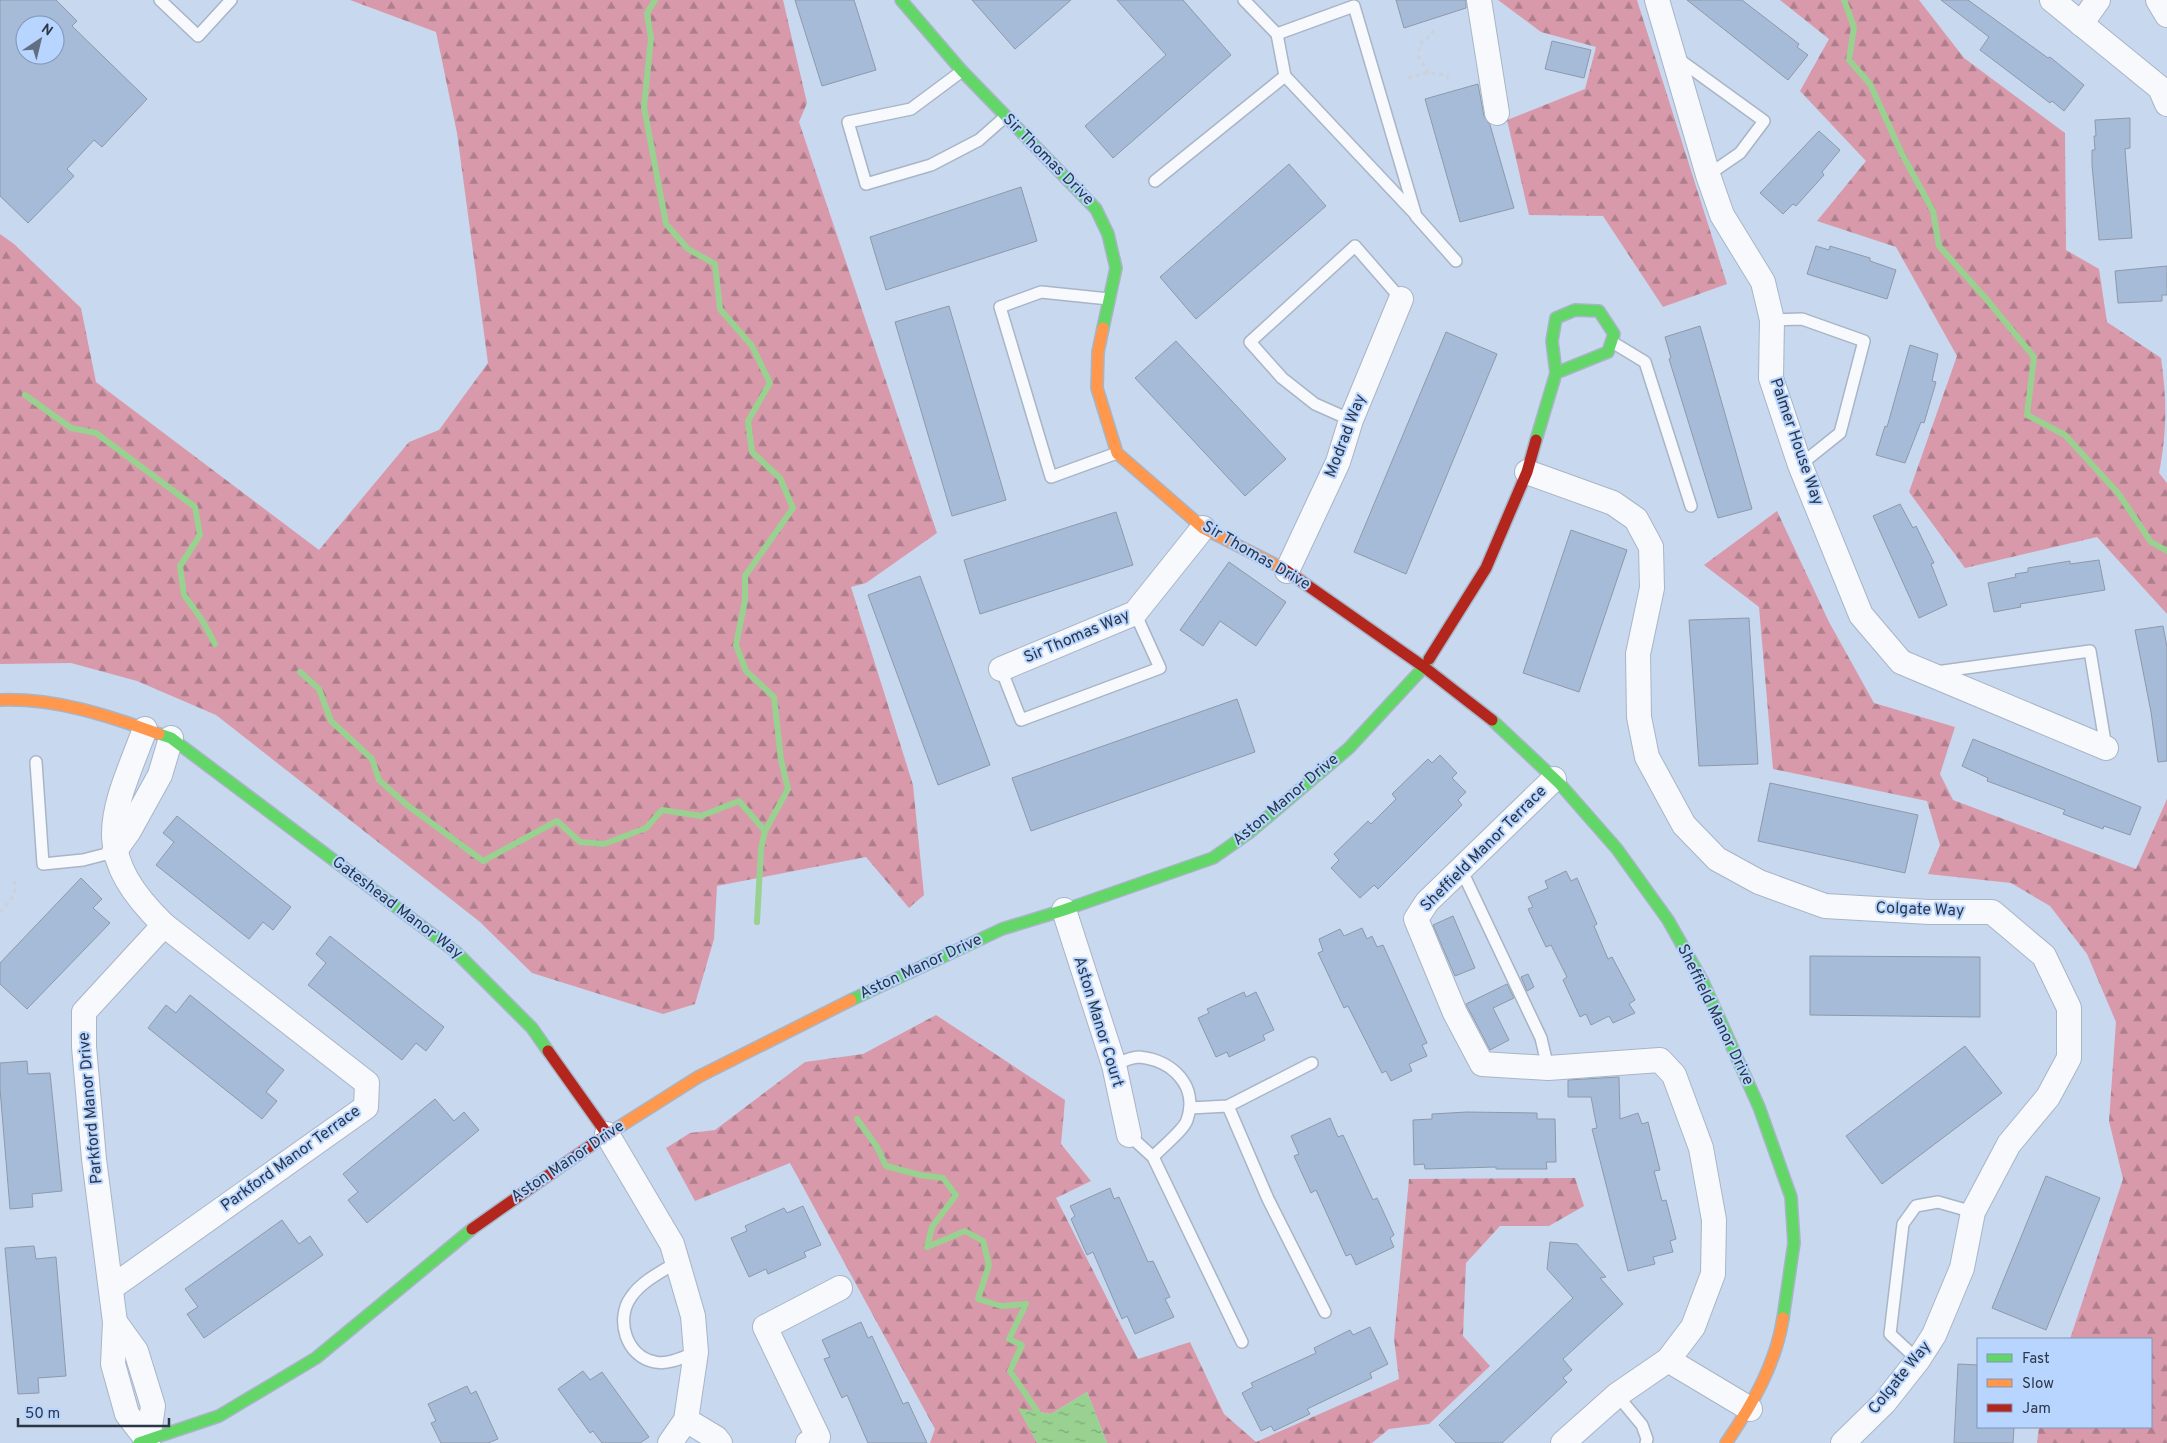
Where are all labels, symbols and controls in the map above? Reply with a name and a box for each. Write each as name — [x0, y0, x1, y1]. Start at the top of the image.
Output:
north arrow — [15, 15, 65, 65]
text: N — [38, 21, 56, 40]
street label: Sir Thomas Drive — [998, 110, 1098, 210]
street label: Palmer House Way — [1765, 376, 1827, 508]
street label: Modrad Way — [1321, 391, 1371, 481]
street label: Sir Thomas Drive — [1198, 517, 1314, 595]
street label: Sir Thomas Way — [1021, 606, 1133, 668]
street label: Aston Manor Drive — [1229, 750, 1343, 850]
street label: Sheffield Manor Terrace — [1417, 782, 1551, 916]
street label: Gateshead Manor Way — [328, 852, 466, 964]
street label: Colgate Way — [1875, 898, 1965, 922]
street label: Aston Manor Drive — [857, 930, 985, 1004]
street label: Sheffield Manor Drive — [1672, 941, 1758, 1089]
street label: Aston Manor Court — [1069, 954, 1127, 1090]
street label: Parkford Manor Drive — [74, 1031, 108, 1185]
street label: Parkford Manor Terrace — [217, 1102, 365, 1216]
street label: Aston Manor Drive — [507, 1117, 629, 1207]
street label: Colgate Way — [1864, 1337, 1936, 1419]
legend — [1977, 1338, 2152, 1428]
text: Fast — [2022, 1350, 2050, 1369]
text: Slow — [2022, 1375, 2054, 1394]
scale bar — [18, 1396, 169, 1428]
text: Jam — [2022, 1400, 2051, 1419]
text: 50 m — [25, 1405, 60, 1424]

